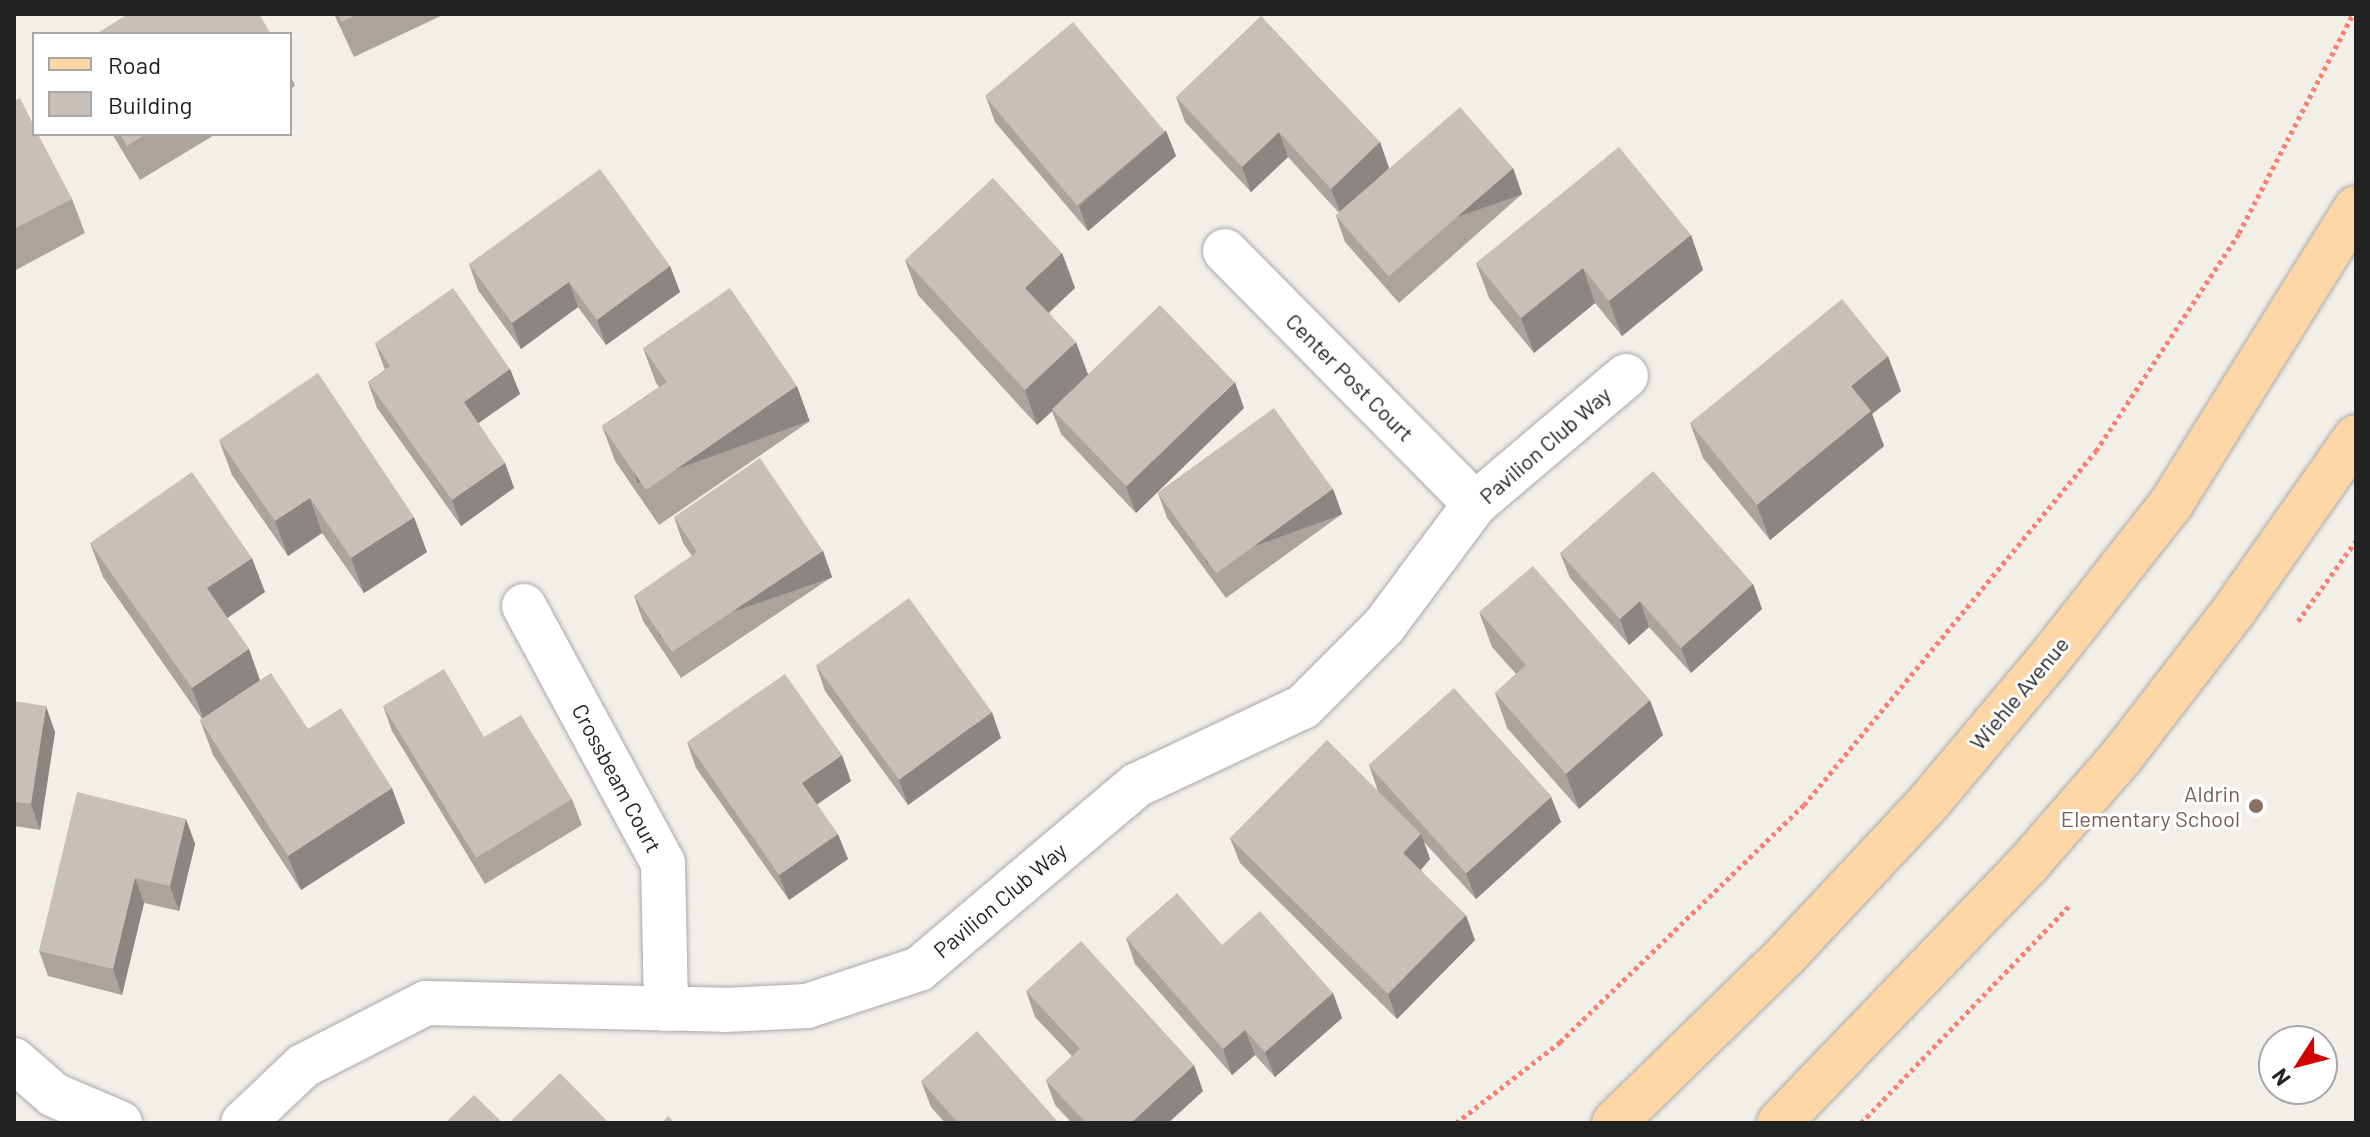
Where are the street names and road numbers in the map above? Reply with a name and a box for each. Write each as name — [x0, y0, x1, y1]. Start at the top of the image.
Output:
street label: Center Post Court — [1281, 308, 1419, 446]
street label: Pavilion Club Way — [1474, 381, 1616, 509]
street label: Wiehle Avenue — [1964, 631, 2074, 755]
street label: Crossbeam Court — [567, 699, 667, 857]
street label: Pavilion Club Way — [928, 837, 1072, 963]

